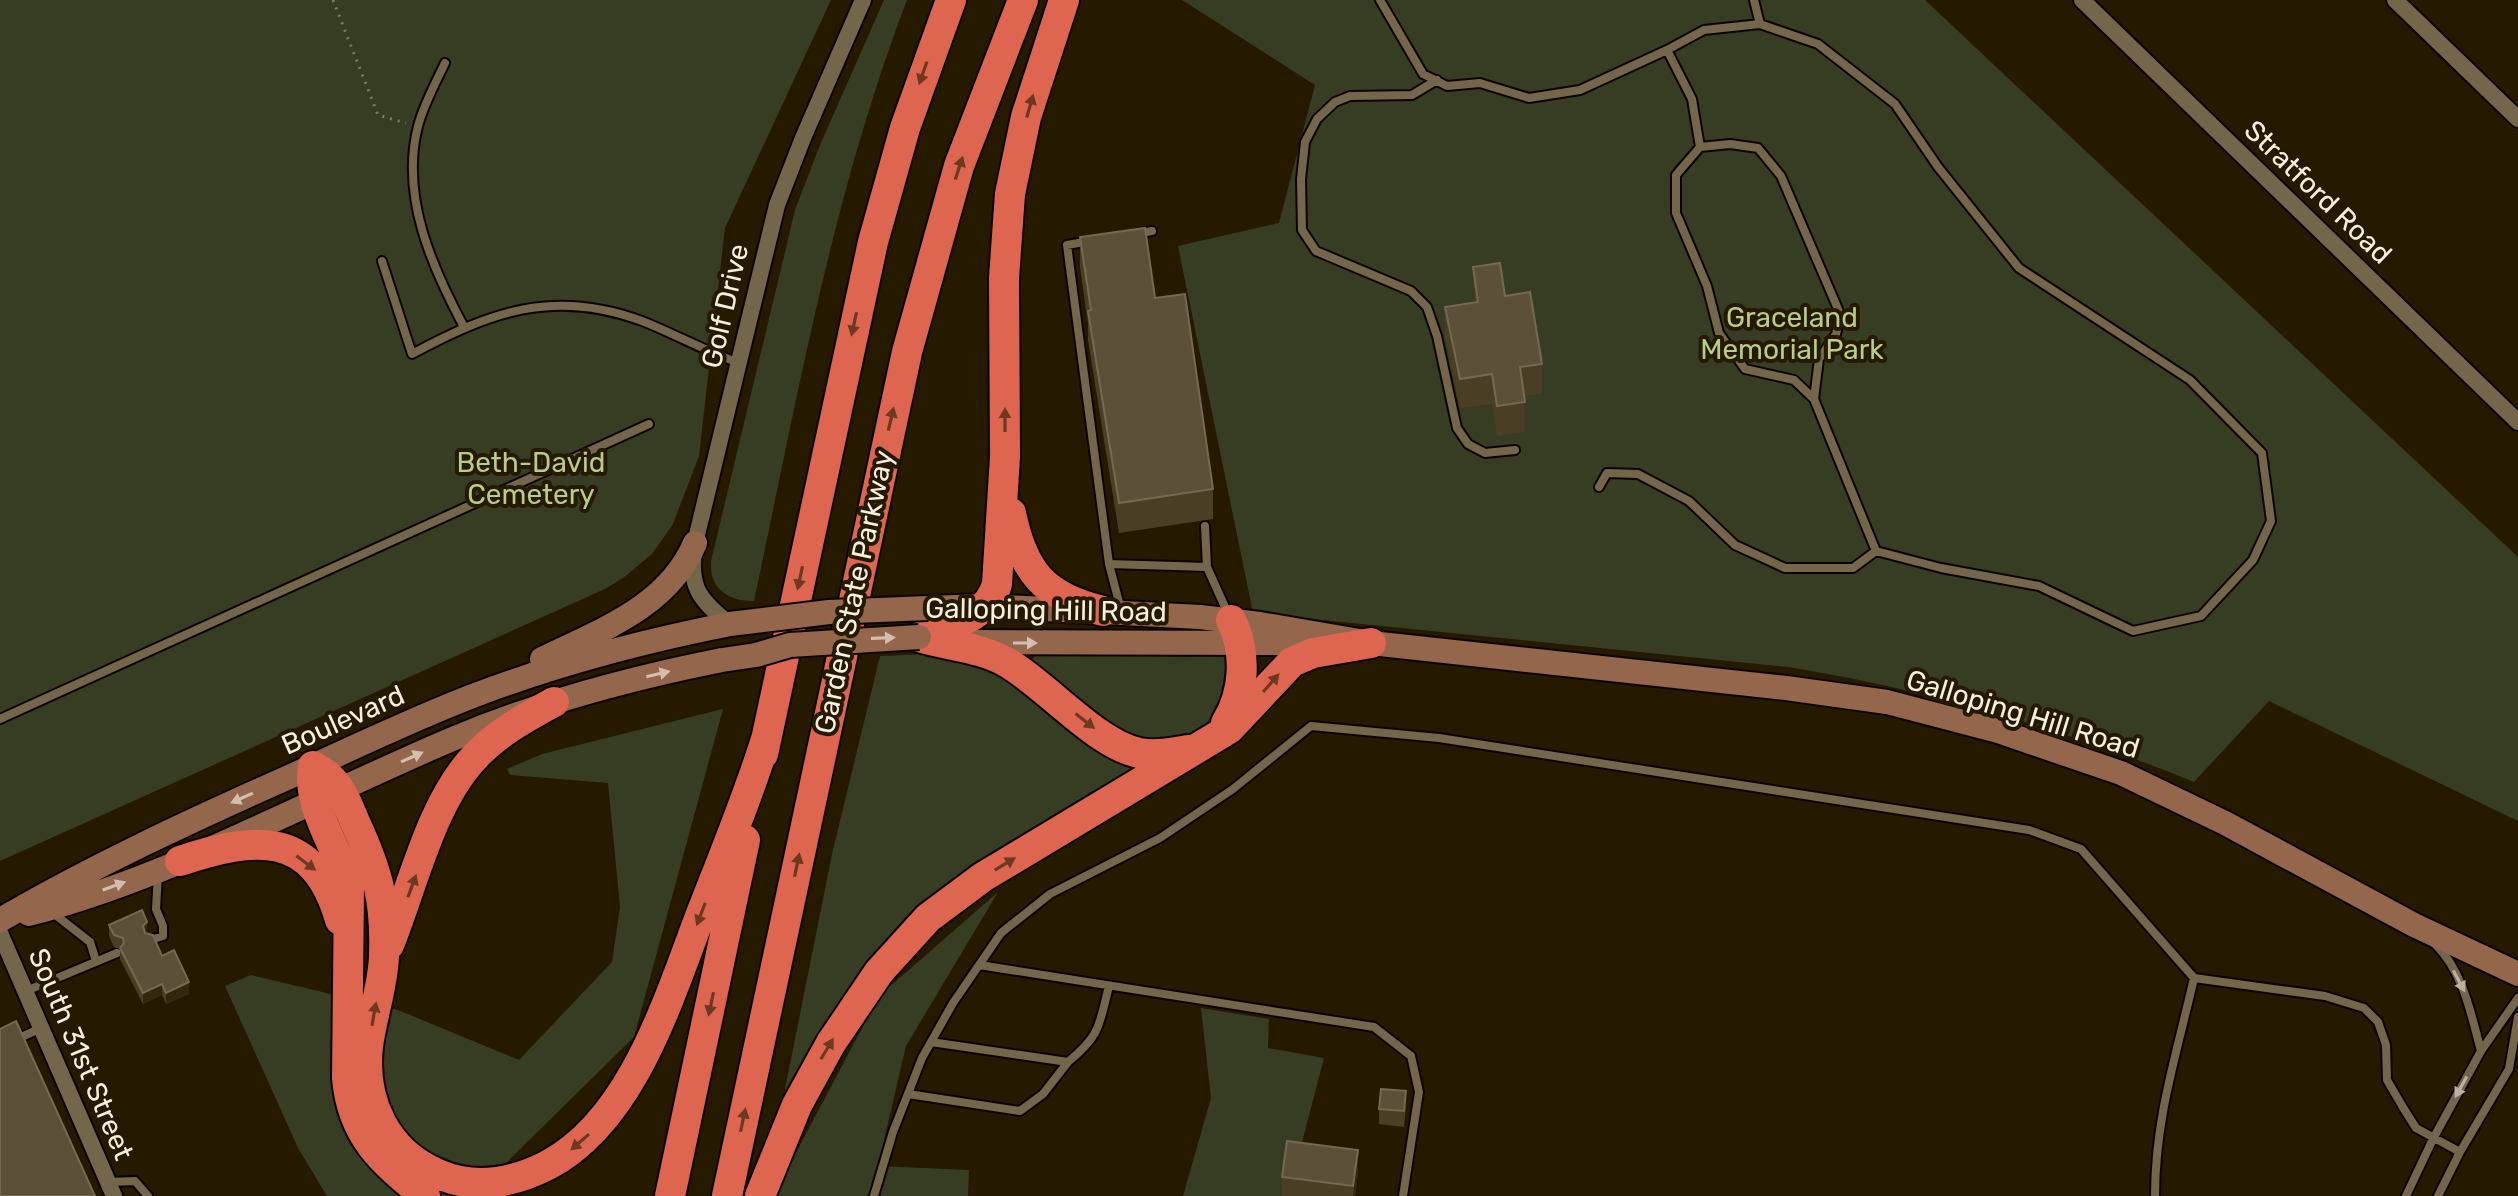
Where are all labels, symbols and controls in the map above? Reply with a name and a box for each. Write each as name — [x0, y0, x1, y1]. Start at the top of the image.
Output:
one-way arrow — [917, 61, 929, 85]
one-way arrow — [1024, 94, 1036, 119]
street label: Stratford Road — [2238, 113, 2398, 271]
one-way arrow — [953, 156, 965, 180]
street label: Golf Drive — [695, 241, 755, 371]
park label: Graceland Memorial Park — [1700, 301, 1884, 366]
one-way arrow — [847, 311, 860, 336]
one-way arrow — [886, 407, 898, 432]
one-way arrow — [999, 407, 1011, 432]
park label: Beth-David Cemetery — [456, 446, 606, 511]
street label: Garden State Parkway — [808, 447, 900, 737]
one-way arrow — [793, 565, 806, 590]
street label: Galloping Hill Road — [925, 591, 1167, 629]
one-way arrow — [871, 631, 896, 644]
one-way arrow — [1013, 637, 1038, 649]
street label: Galloping Hill Road — [1903, 663, 2143, 765]
one-way arrow — [645, 667, 670, 680]
one-way arrow — [1262, 674, 1279, 694]
street label: Boulevard — [276, 678, 410, 762]
one-way arrow — [1075, 713, 1095, 729]
one-way arrow — [400, 751, 424, 764]
one-way arrow — [230, 791, 254, 805]
one-way arrow — [791, 853, 804, 878]
one-way arrow — [296, 854, 317, 870]
one-way arrow — [994, 857, 1016, 871]
one-way arrow — [407, 874, 419, 898]
one-way arrow — [102, 879, 126, 892]
one-way arrow — [694, 902, 707, 926]
street label: South 31st Street — [22, 943, 140, 1165]
one-way arrow — [2452, 970, 2466, 993]
one-way arrow — [704, 992, 716, 1017]
one-way arrow — [368, 1002, 381, 1027]
one-way arrow — [820, 1038, 834, 1060]
one-way arrow — [2455, 1076, 2468, 1099]
one-way arrow — [737, 1107, 750, 1132]
one-way arrow — [570, 1132, 590, 1150]

